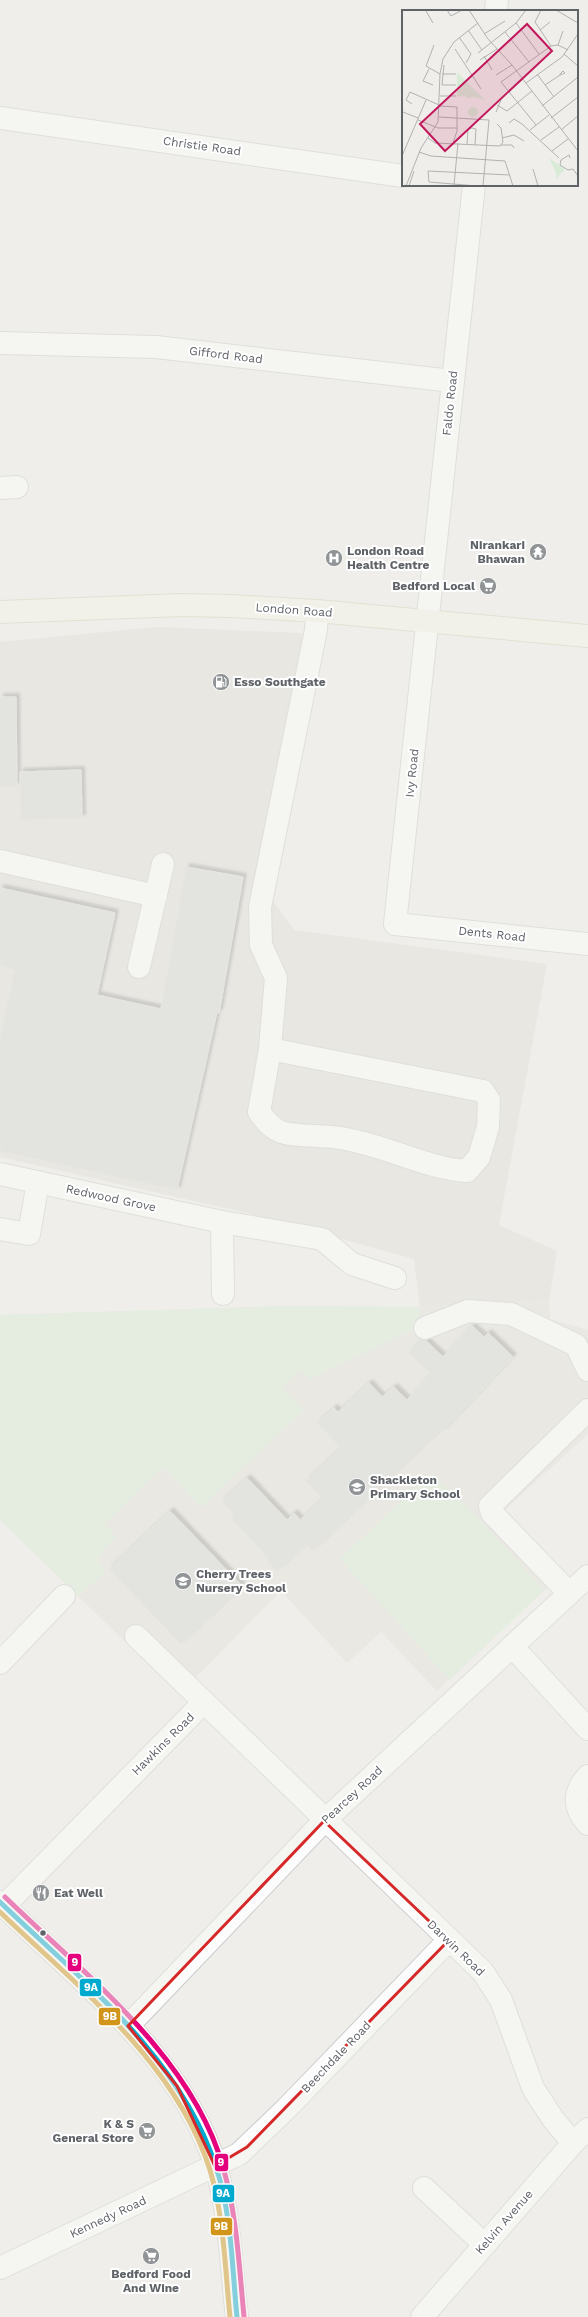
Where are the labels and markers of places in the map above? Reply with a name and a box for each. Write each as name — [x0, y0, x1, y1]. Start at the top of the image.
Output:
place label: Nirankari Bhawan — [470, 538, 525, 566]
temple icon: Nirankari Bhawan — [528, 542, 548, 562]
place label: London Road Health Centre — [347, 544, 430, 572]
hospital icon: London Road Health Centre — [324, 548, 344, 568]
supermarket icon: Bedford Local — [478, 576, 498, 596]
place label: Bedford Local — [392, 579, 475, 593]
fuel station icon: Esso Southgate — [211, 672, 231, 692]
place label: Esso Southgate — [234, 675, 326, 689]
place label: Shackleton Primary School — [370, 1473, 460, 1501]
school or university icon: Shackleton Primary School — [347, 1477, 367, 1497]
place label: Cherry Trees Nursery School — [196, 1567, 286, 1595]
school or university icon: Cherry Trees Nursery School — [173, 1571, 193, 1591]
restaurant icon: Eat Well — [31, 1883, 51, 1903]
place label: Eat Well — [54, 1886, 103, 1900]
unlabelled marker — [38, 1928, 48, 1938]
place label: K & S General Store — [53, 2117, 134, 2145]
supermarket icon: K & S General Store — [137, 2121, 157, 2141]
supermarket icon: Bedford Food And Wine — [141, 2246, 161, 2266]
place label: Bedford Food And Wine — [111, 2267, 191, 2295]

